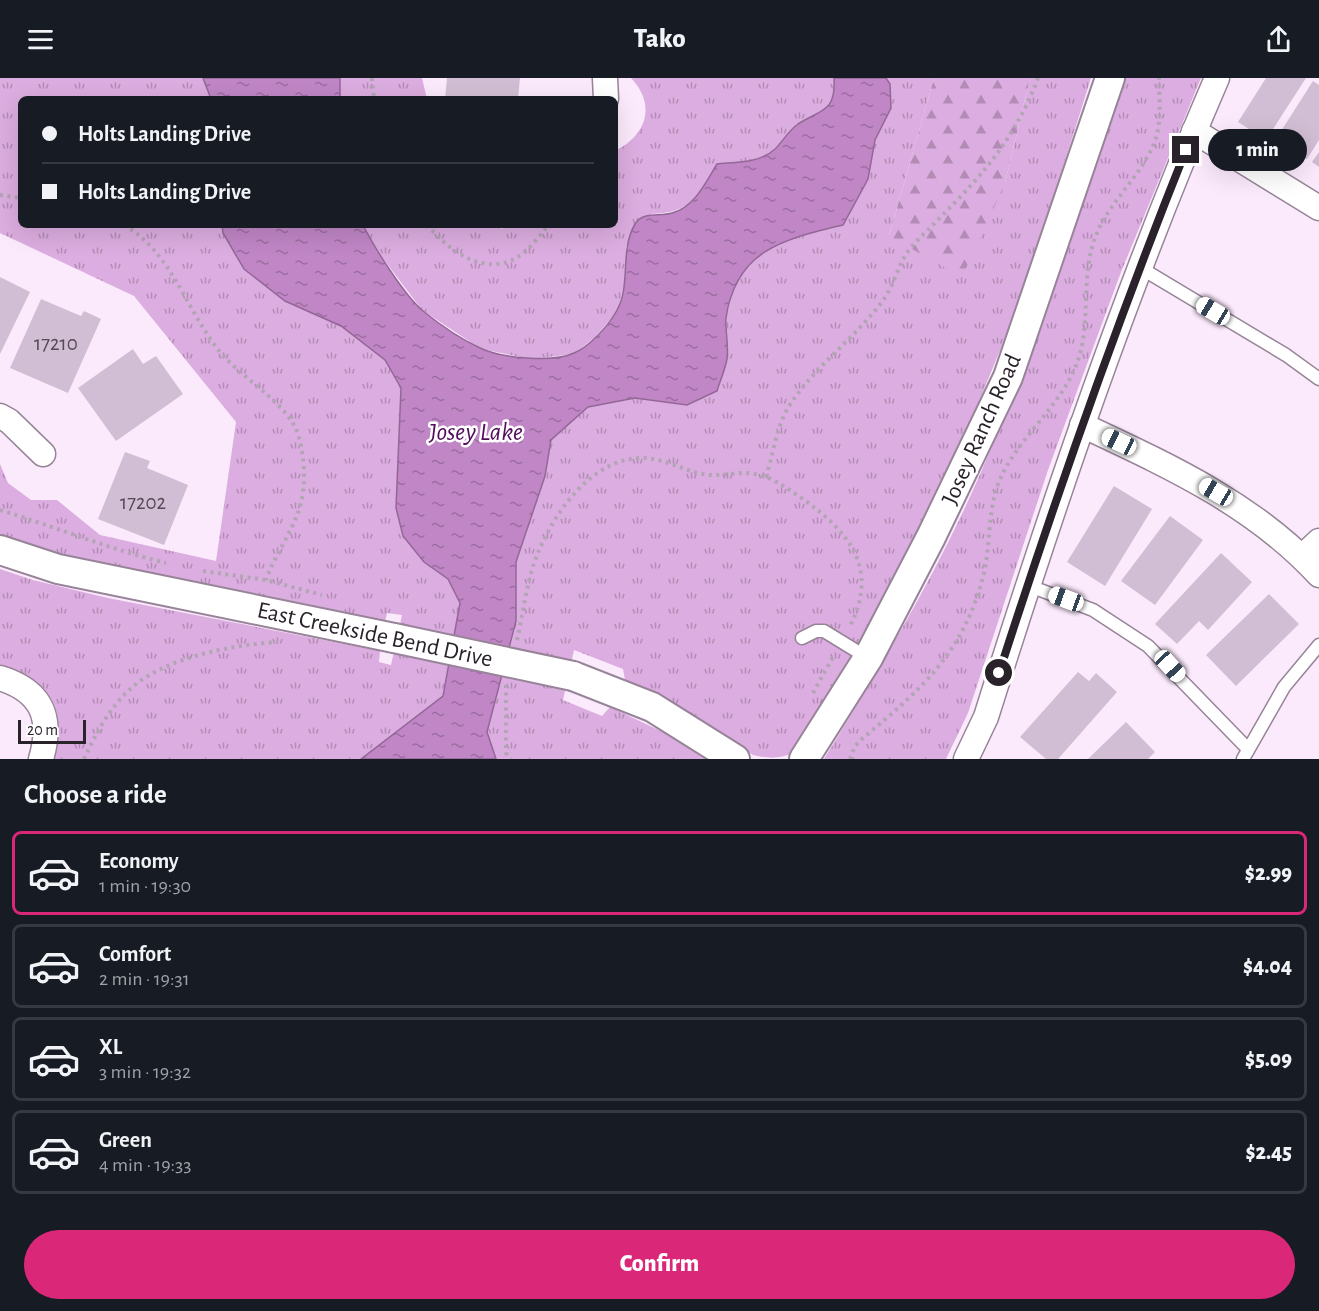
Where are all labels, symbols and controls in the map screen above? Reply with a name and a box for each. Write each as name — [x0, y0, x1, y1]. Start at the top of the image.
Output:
icon: menu — [24, 23, 57, 56]
icon: share — [1262, 23, 1295, 56]
text: Tako — [633, 25, 686, 52]
text: Holts Landing Drive — [78, 123, 251, 145]
callout: 1 min — [1207, 129, 1306, 171]
route end — [1172, 136, 1199, 163]
text: 1 min — [1236, 140, 1279, 160]
text: Holts Landing Drive — [78, 181, 251, 203]
car — [1193, 294, 1233, 328]
house number: 17210 — [34, 333, 78, 354]
street label: Josey Ranch Road — [938, 350, 1026, 508]
water label: Josey Lake — [428, 419, 523, 445]
car — [1099, 426, 1139, 458]
car — [1196, 475, 1236, 509]
house number: 17202 — [120, 492, 166, 513]
car — [1046, 584, 1086, 614]
street label: East Creekside Bend Drive — [255, 598, 495, 672]
car — [1151, 647, 1189, 685]
route start — [985, 659, 1012, 686]
scale bar — [18, 717, 86, 744]
text: 20 m — [27, 722, 58, 738]
text: Choose a ride — [24, 781, 167, 808]
icon: car — [27, 846, 81, 900]
text: Economy — [99, 850, 179, 872]
text: $2.99 — [1245, 862, 1292, 884]
text: 1 min · 19:30 — [99, 876, 191, 896]
icon: car — [27, 939, 81, 993]
text: Comfort — [99, 943, 171, 965]
text: $4.04 — [1243, 955, 1292, 977]
text: 2 min · 19:31 — [99, 969, 190, 989]
icon: car — [27, 1032, 81, 1086]
text: XL — [99, 1036, 122, 1058]
text: $5.09 — [1245, 1048, 1292, 1070]
text: 3 min · 19:32 — [99, 1062, 191, 1082]
icon: car — [27, 1125, 81, 1179]
text: Green — [99, 1129, 152, 1151]
text: $2.45 — [1245, 1141, 1292, 1163]
text: 4 min · 19:33 — [99, 1155, 192, 1175]
button: Confirm — [24, 1230, 1295, 1299]

